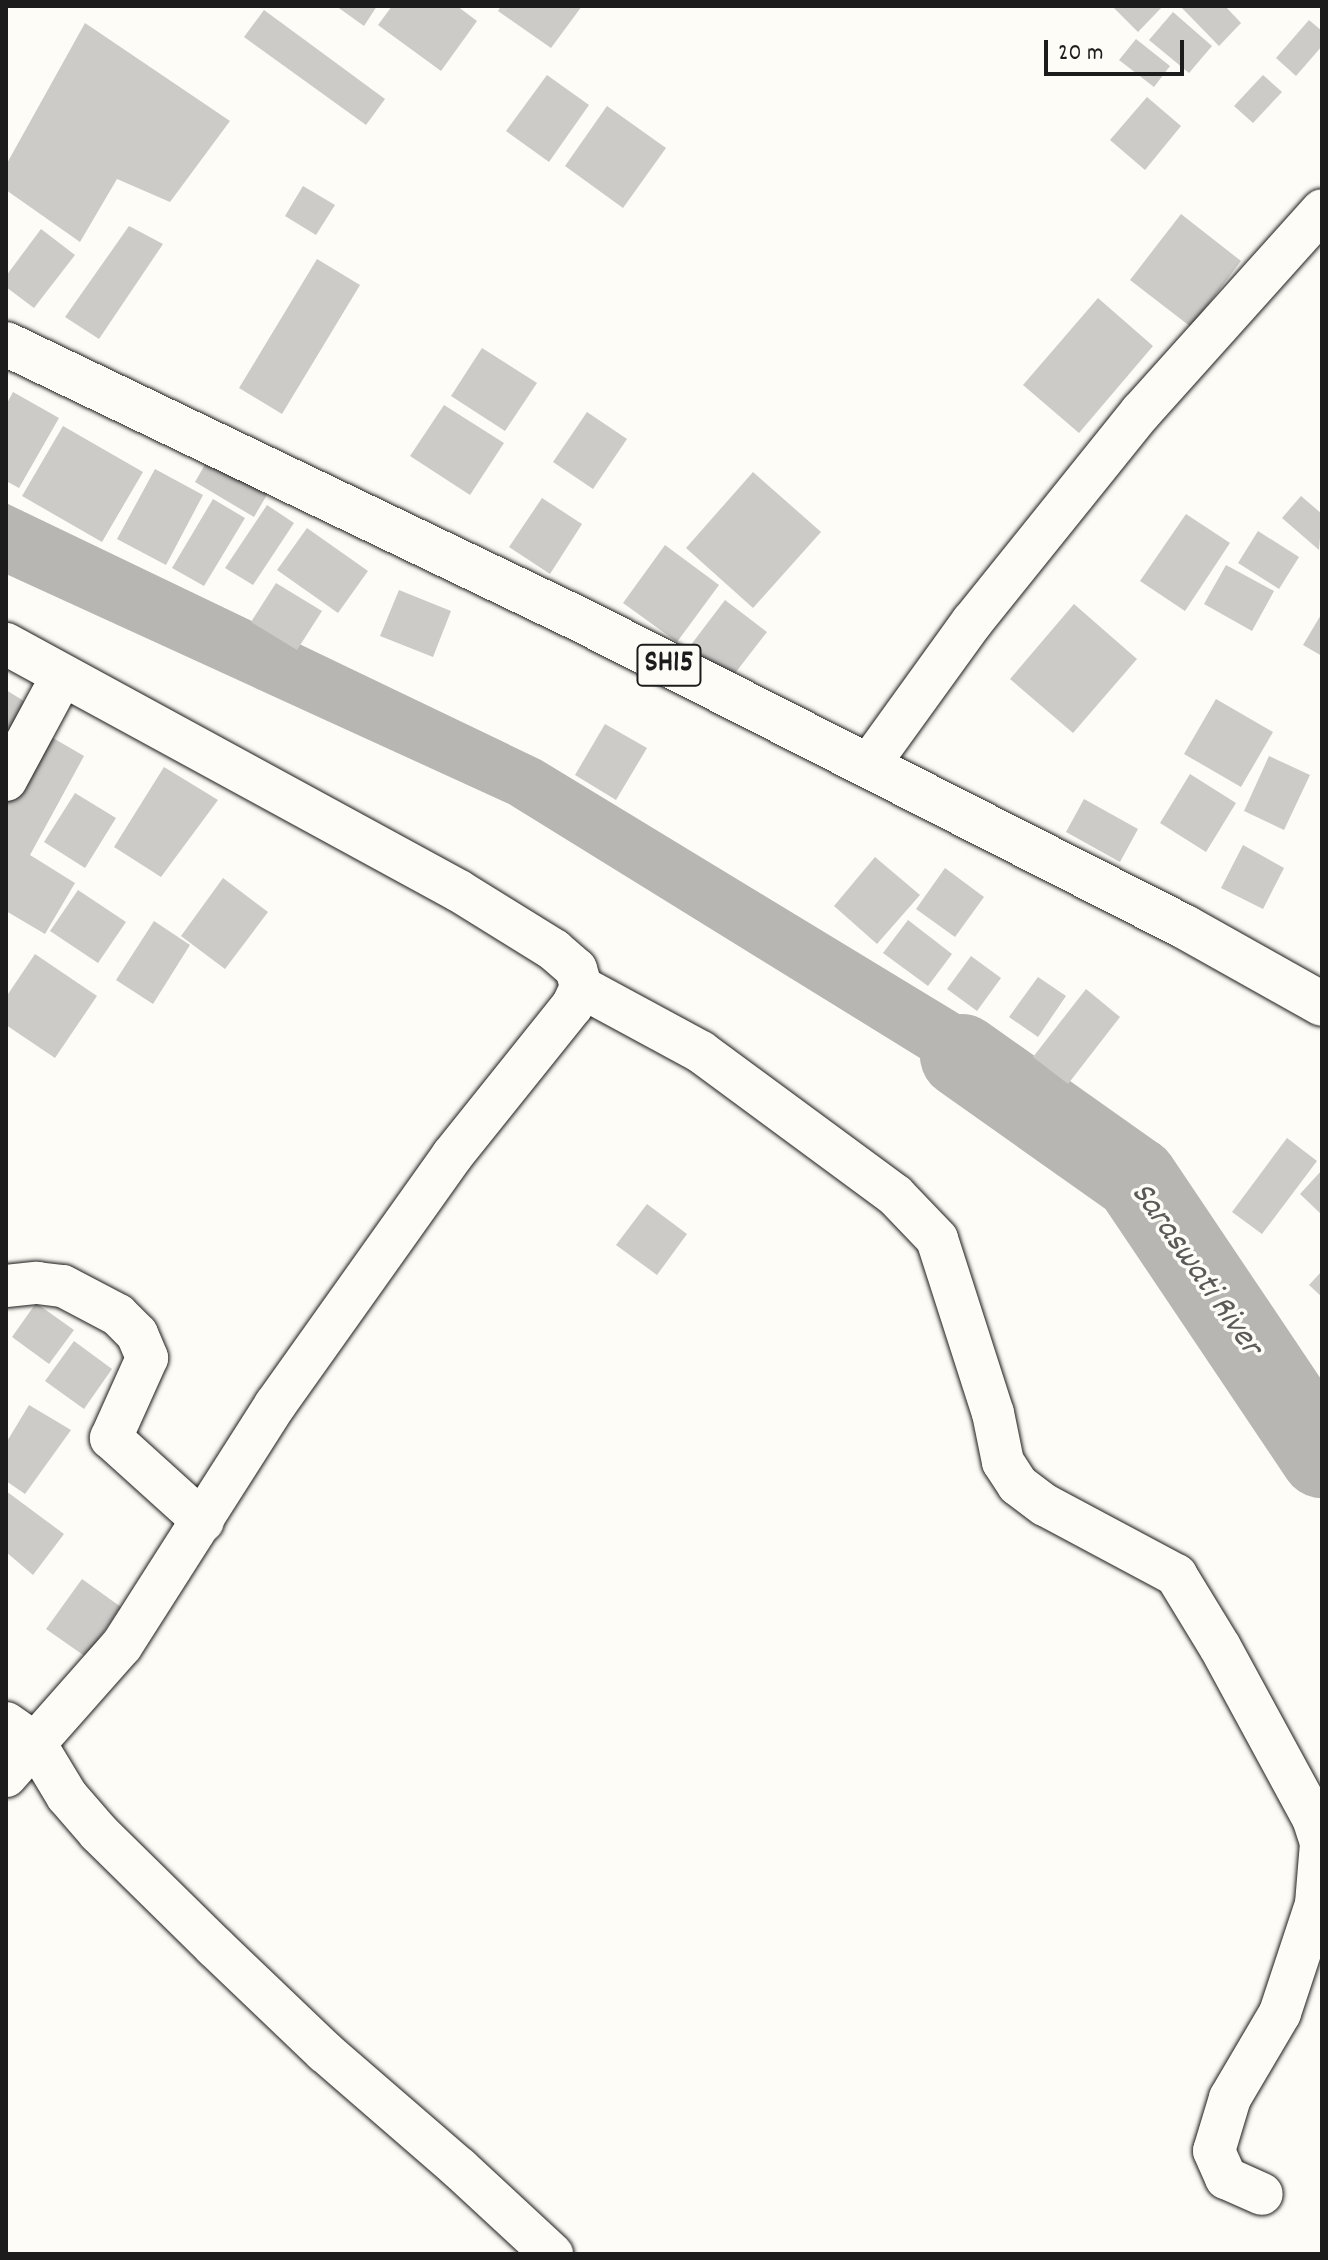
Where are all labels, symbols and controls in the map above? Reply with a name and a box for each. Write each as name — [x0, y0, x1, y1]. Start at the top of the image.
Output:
scale bar — [1048, 24, 1188, 74]
text: 20 m — [1058, 37, 1104, 71]
road number: SH15 — [635, 639, 703, 691]
water label: Saraswati River — [1120, 1175, 1270, 1365]

